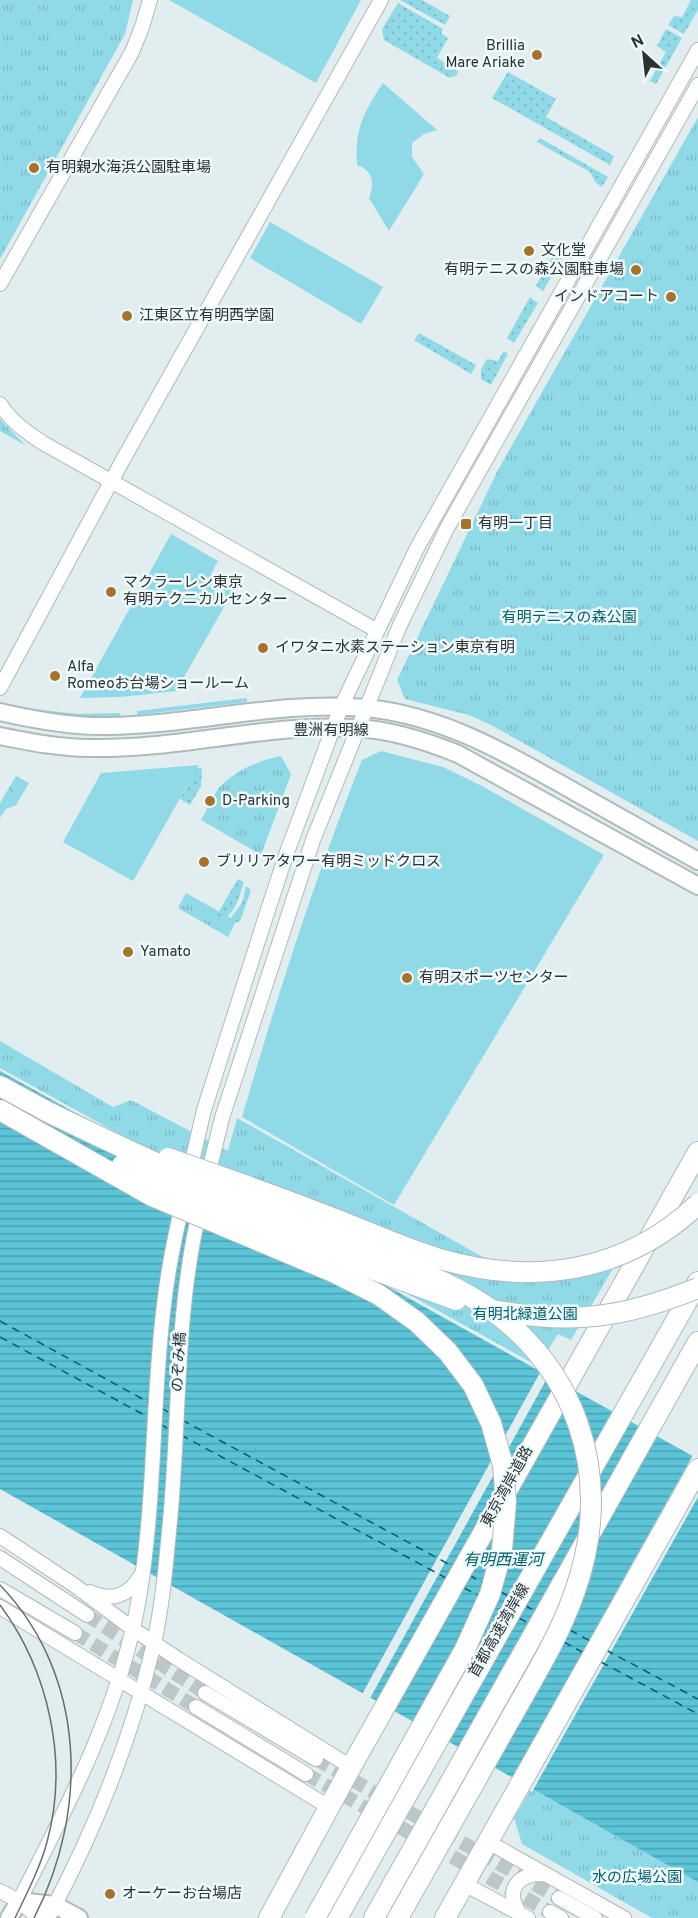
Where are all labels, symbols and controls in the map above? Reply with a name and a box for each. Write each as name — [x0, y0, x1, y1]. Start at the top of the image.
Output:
north arrow — [614, 24, 674, 84]
text: N — [628, 31, 648, 54]
place label: Brillia Mare Ariake — [446, 37, 525, 73]
marker: Brillia Mare Ariake — [530, 48, 544, 62]
place label: 有明親水海浜公園駐車場 — [46, 159, 211, 178]
marker: 有明親水海浜公園駐車場 — [27, 161, 41, 175]
place label: 文化堂 — [541, 242, 586, 261]
marker: 文化堂 — [522, 244, 536, 258]
place label: 有明テニスの森公園駐車場 — [444, 261, 624, 280]
marker: 有明テニスの森公園駐車場 — [629, 263, 643, 277]
place label: インドアコート — [554, 288, 659, 307]
marker: インドアコート — [664, 290, 678, 304]
place label: 江東区立有明西学園 — [139, 307, 274, 326]
marker: 江東区立有明西学園 — [120, 309, 134, 323]
place label: 有明一丁目 — [478, 515, 553, 534]
marker: 有明一丁目 — [459, 517, 473, 531]
place label: マクラーレン東京 有明テクニカルセンター — [123, 574, 288, 610]
marker: マクラーレン東京 有明テクニカルセンター — [104, 585, 118, 599]
park label: 有明テニスの森公園 — [501, 609, 637, 628]
place label: イワタニ水素ステーション東京有明 — [275, 639, 515, 658]
marker: イワタニ水素ステーション東京有明 — [256, 641, 270, 655]
place label: Alfa Romeoお台場ショールーム — [67, 658, 249, 694]
marker: Alfa Romeoお台場ショールーム — [48, 669, 62, 683]
street label: 豊洲有明線 — [293, 721, 369, 741]
place label: D-Parking — [222, 792, 290, 811]
marker: D-Parking — [203, 794, 217, 808]
place label: ブリリアタワー有明ミッドクロス — [216, 853, 441, 872]
marker: ブリリアタワー有明ミッドクロス — [197, 855, 211, 869]
place label: Yamato — [140, 943, 191, 962]
marker: Yamato — [121, 945, 135, 959]
place label: 有明スポーツセンター — [419, 969, 569, 988]
marker: 有明スポーツセンター — [400, 971, 414, 985]
park label: 有明北緑道公園 — [472, 1305, 578, 1325]
street label: のぞみ橋 — [169, 1332, 191, 1392]
street label: 東京湾岸道路 — [478, 1443, 538, 1531]
water label: 有明西運河 — [463, 1551, 546, 1571]
street label: 首都高速湾岸線 — [466, 1581, 534, 1681]
park label: 水の広場公園 — [592, 1869, 682, 1888]
place label: オーケーお台場店 — [122, 1885, 242, 1904]
marker: オーケーお台場店 — [103, 1887, 117, 1901]

